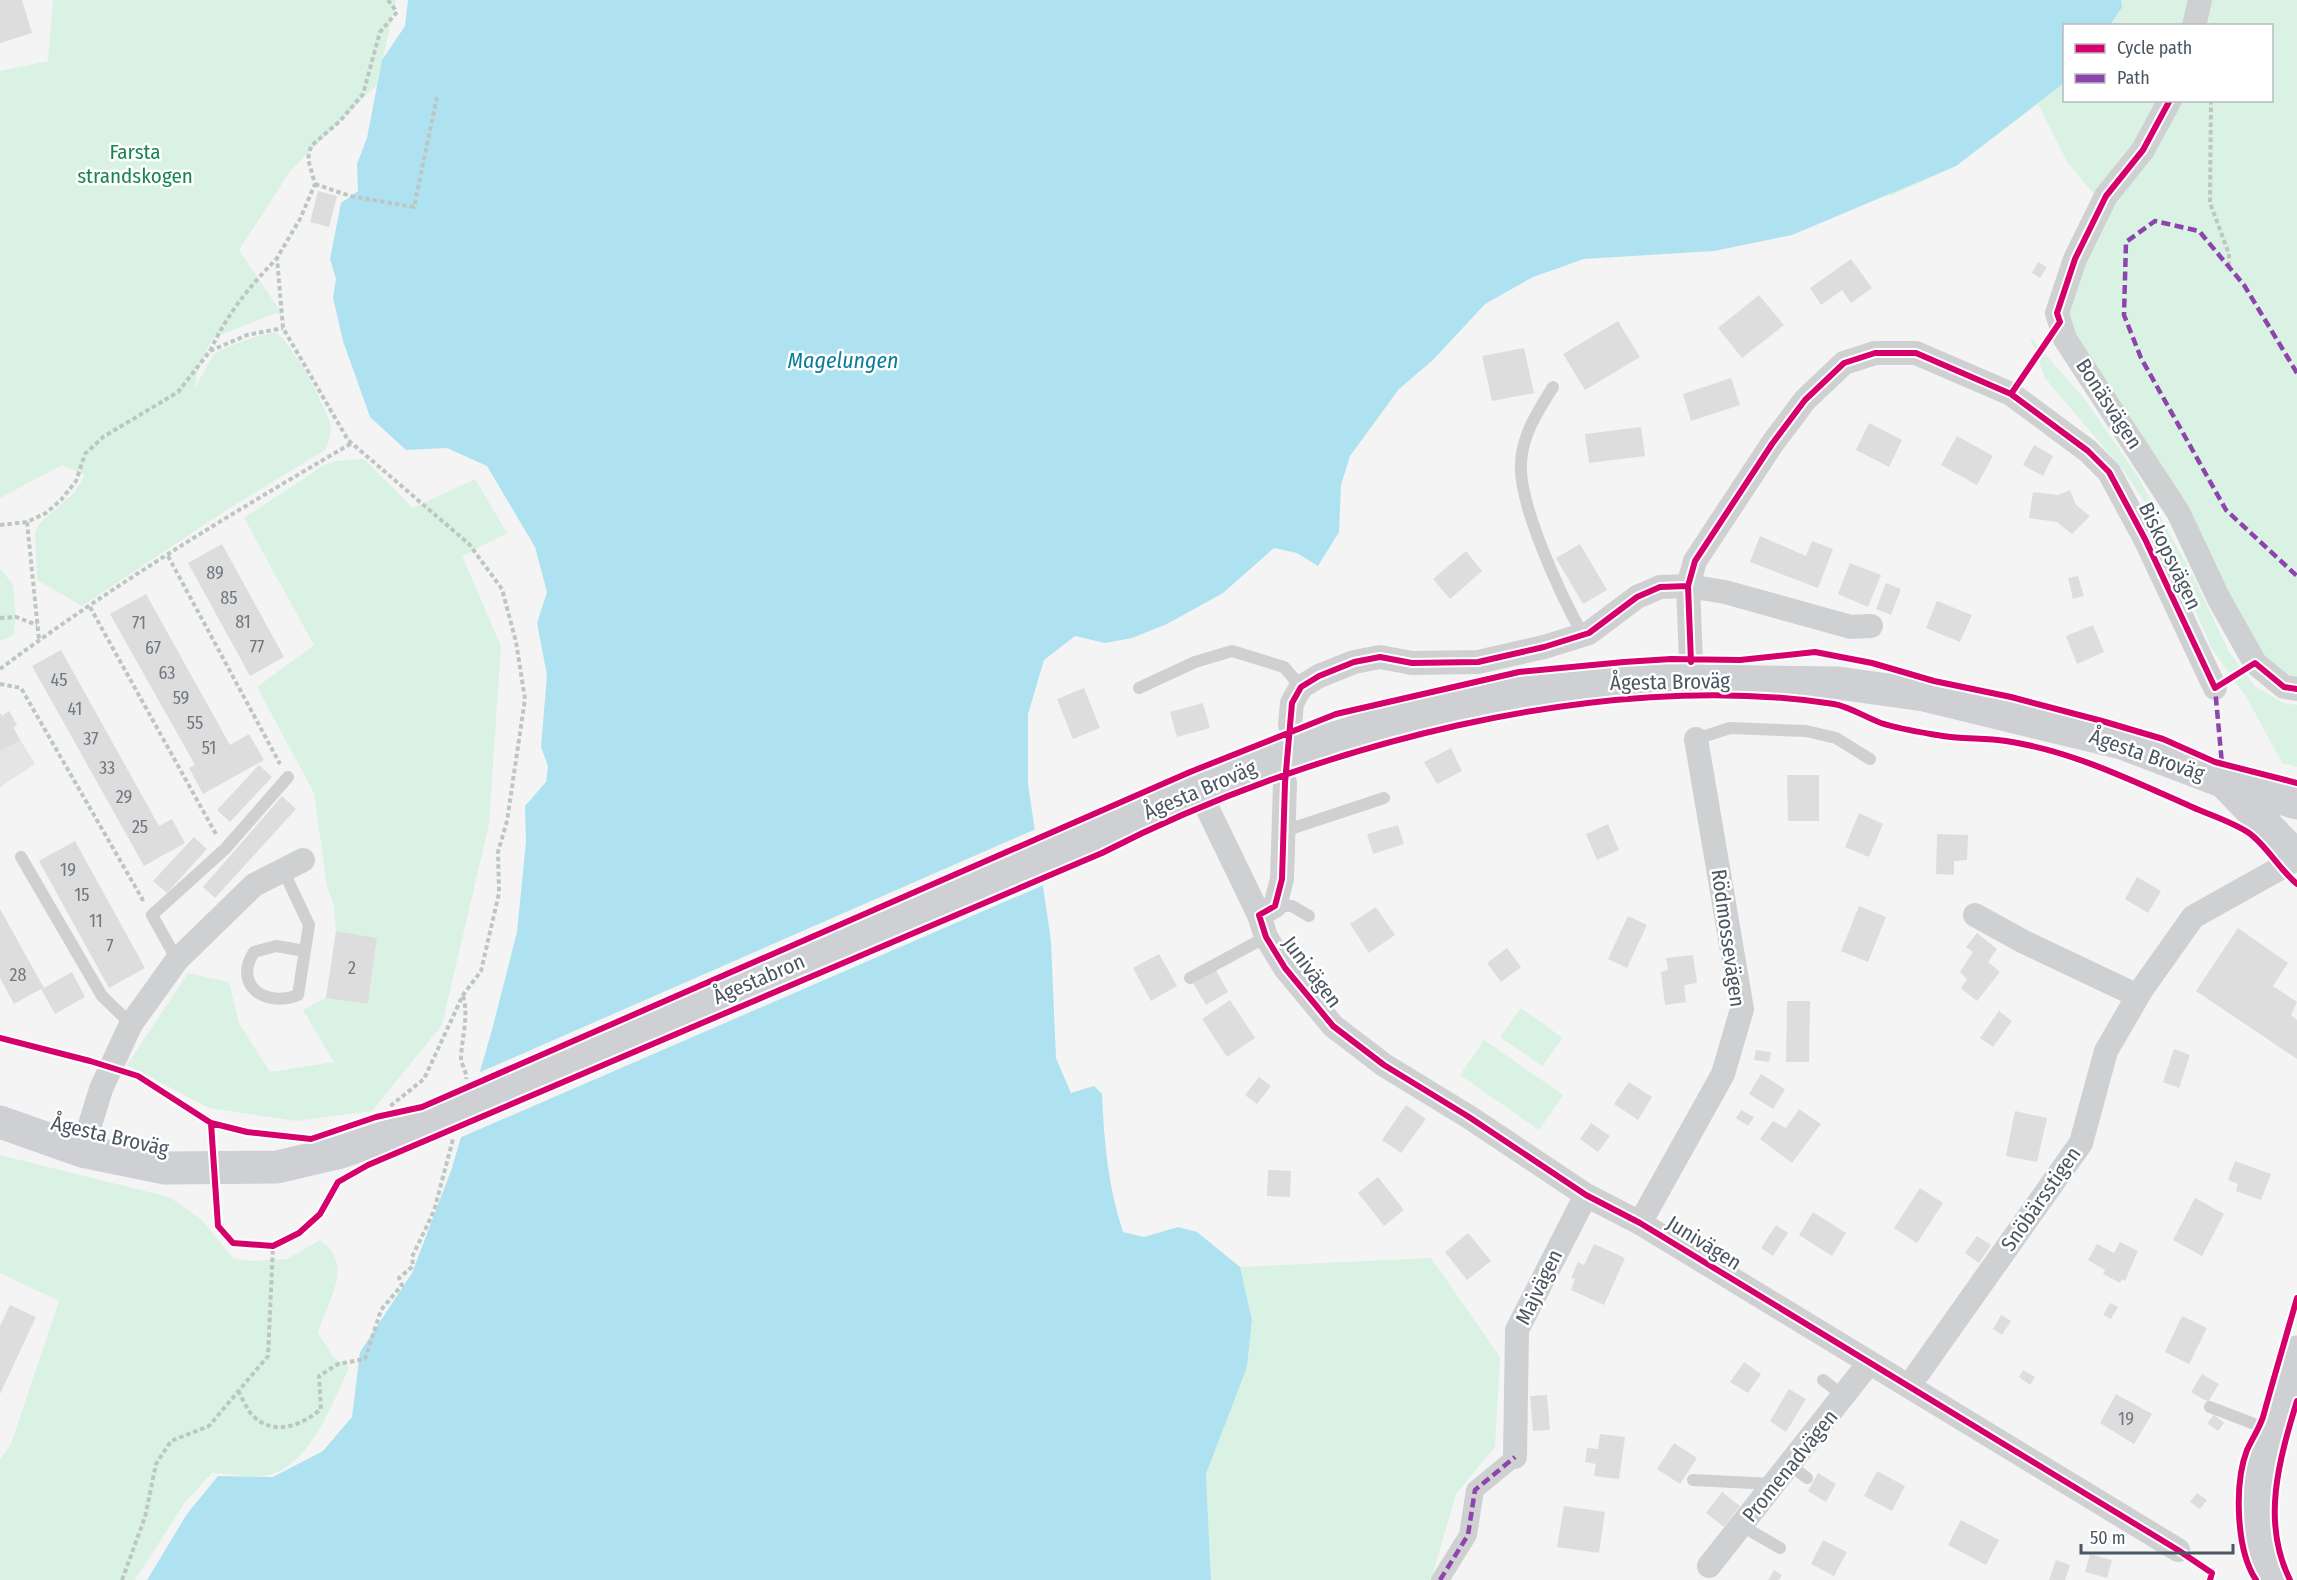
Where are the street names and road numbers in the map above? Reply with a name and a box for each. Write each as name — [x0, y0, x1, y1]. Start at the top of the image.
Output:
street label: Bonäsvägen — [2070, 354, 2148, 454]
street label: Biskopsvägen — [2133, 498, 2207, 614]
street label: Ågesta Broväg — [1610, 668, 1730, 696]
street label: Ågesta Broväg — [2086, 723, 2208, 787]
street label: Ågesta Broväg — [1140, 755, 1260, 825]
street label: Rödmossevägen — [1705, 867, 1751, 1009]
street label: Junivägen — [1277, 931, 1347, 1013]
street label: Ågestabron — [709, 948, 809, 1010]
street label: Ågesta Broväg — [49, 1110, 172, 1162]
street label: Snöbärsstigen — [1995, 1142, 2087, 1256]
street label: Junivägen — [1662, 1210, 1746, 1276]
street label: Majvägen — [1510, 1245, 1568, 1329]
street label: Promenadvägen — [1737, 1404, 1843, 1528]

